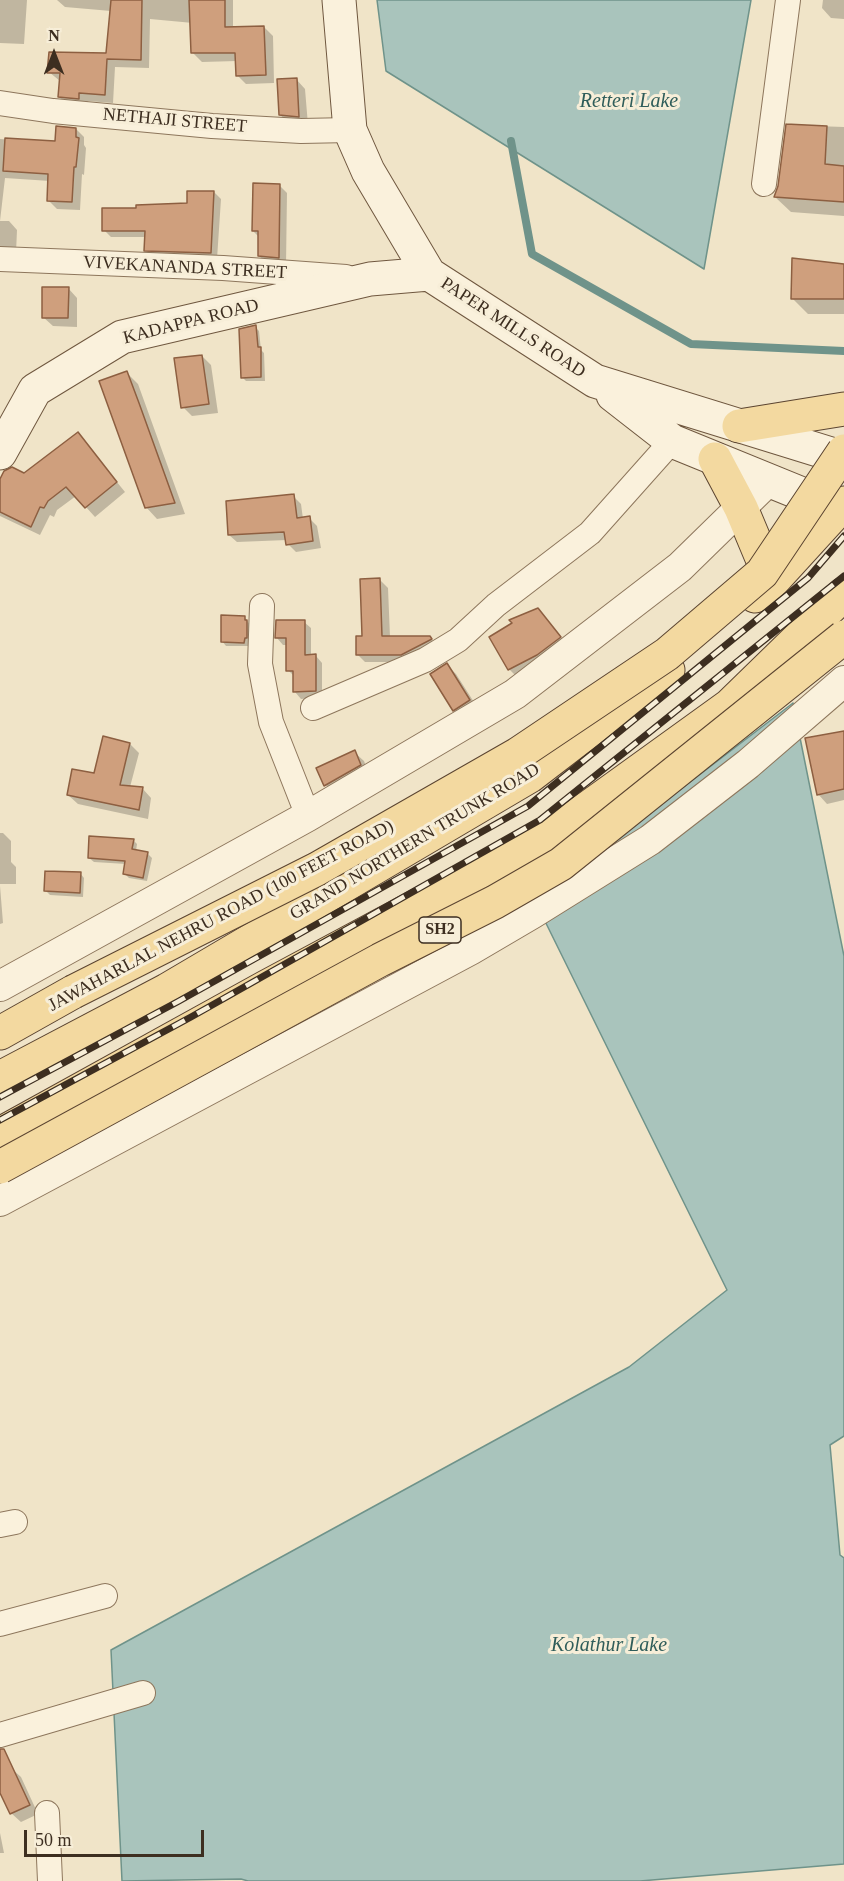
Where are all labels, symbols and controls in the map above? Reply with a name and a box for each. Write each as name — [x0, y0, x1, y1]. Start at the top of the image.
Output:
north arrow — [24, 24, 84, 84]
text: N — [48, 27, 60, 44]
water label: Retteri Lake — [580, 90, 678, 114]
street label: NETHAJI STREET — [102, 104, 248, 138]
street label: VIVEKANANDA STREET — [82, 252, 288, 284]
street label: PAPER MILLS ROAD — [437, 273, 589, 383]
street label: KADAPPA ROAD — [121, 295, 261, 349]
street label: GRAND NORTHERN TRUNK ROAD — [286, 759, 544, 925]
street label: JAWAHARLAL NEHRU ROAD (100 FEET ROAD) — [45, 815, 397, 1017]
road number: SH2 — [419, 917, 461, 943]
water label: Kolathur Lake — [551, 1634, 667, 1658]
scale bar — [27, 1818, 207, 1856]
text: 50 m — [35, 1830, 72, 1850]

